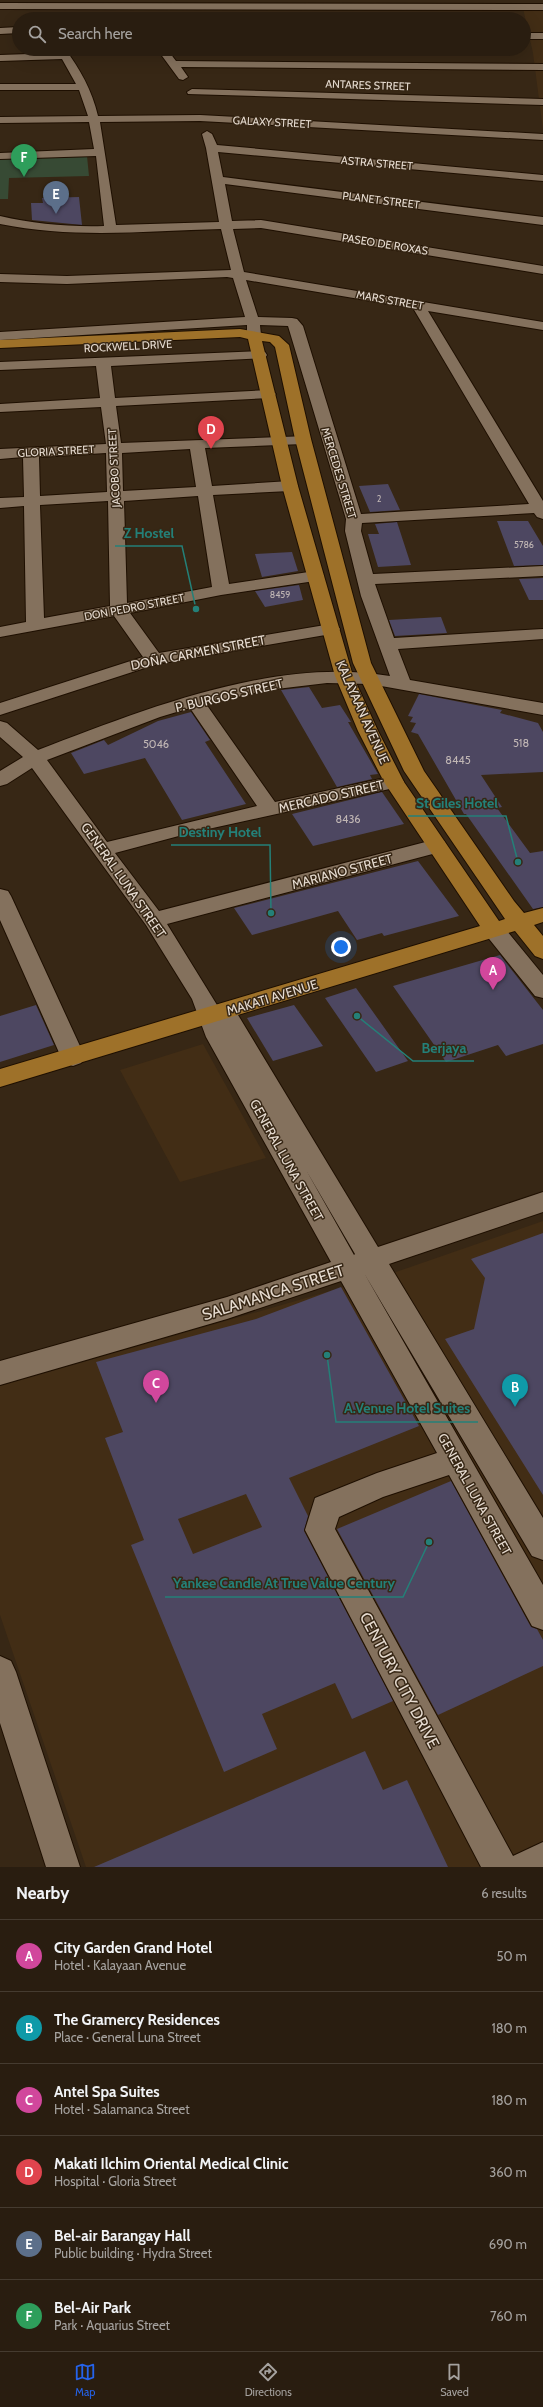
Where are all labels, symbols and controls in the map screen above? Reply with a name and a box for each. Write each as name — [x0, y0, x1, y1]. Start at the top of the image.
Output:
search box — [12, 12, 531, 56]
icon: search — [26, 23, 48, 45]
text: Search here — [58, 25, 133, 43]
street label: ANTARES STREET — [325, 77, 411, 93]
street label: GALAXY STREET — [232, 113, 312, 131]
pin: F — [11, 144, 37, 177]
street label: ASTRA STREET — [341, 153, 414, 173]
pin: E — [43, 181, 69, 214]
street label: PLANET STREET — [342, 188, 421, 212]
street label: PASEO DE ROXAS — [341, 230, 430, 258]
street label: MARS STREET — [355, 287, 425, 313]
street label: ROCKWELL DRIVE — [84, 337, 172, 355]
pin: D — [198, 416, 224, 449]
street label: MERCEDES STREET — [319, 426, 360, 520]
street label: JACOBO STREET — [105, 428, 123, 509]
street label: GLORIA STREET — [17, 442, 95, 460]
house number: 2 — [377, 493, 382, 504]
callout: Z Hostel — [115, 520, 182, 546]
text: Z Hostel — [124, 524, 175, 542]
house number: 5786 — [514, 539, 534, 550]
house number: 8459 — [270, 589, 290, 600]
street label: DON PEDRO STREET — [83, 590, 185, 624]
street label: DOÑA CARMEN STREET — [129, 631, 267, 673]
street label: KALAYAAN AVENUE — [333, 658, 393, 766]
street label: P. BURGOS STREET — [174, 675, 284, 715]
house number: 518 — [513, 736, 529, 750]
house number: 5046 — [143, 737, 169, 751]
house number: 8445 — [445, 753, 471, 767]
street label: MERCADO STREET — [277, 776, 385, 816]
callout: St Giles Hotel — [408, 790, 506, 816]
text: St Giles Hotel — [416, 794, 498, 812]
house number: 8436 — [335, 812, 361, 826]
street label: GENERAL LUNA STREET — [78, 819, 170, 941]
callout: Destiny Hotel — [171, 819, 270, 845]
text: Destiny Hotel — [178, 823, 262, 841]
street label: MARIANO STREET — [290, 850, 394, 892]
your location — [331, 937, 351, 957]
pin: A — [480, 957, 506, 990]
street label: MAKATI AVENUE — [224, 976, 320, 1018]
callout: Berjaya — [413, 1035, 474, 1061]
text: Berjaya — [421, 1039, 467, 1057]
street label: GENERAL LUNA STREET — [247, 1096, 327, 1224]
street label: SALAMANCA STREET — [200, 1260, 347, 1324]
pin: C — [143, 1370, 169, 1403]
pin: B — [502, 1374, 528, 1407]
callout: A.Venue Hotel Suites — [336, 1396, 478, 1422]
text: A.Venue Hotel Suites — [344, 1399, 470, 1417]
street label: GENERAL LUNA STREET — [435, 1430, 515, 1558]
callout: Yankee Candle At True Value Century — [165, 1571, 403, 1597]
text: Yankee Candle At True Value Century — [172, 1574, 395, 1592]
street label: CENTURY CITY DRIVE — [356, 1609, 444, 1752]
text: Nearby — [16, 1883, 69, 1903]
text: 6 results — [481, 1885, 527, 1901]
text: City Garden Grand Hotel — [54, 1939, 212, 1957]
text: A — [25, 1948, 33, 1964]
text: 50 m — [497, 1948, 527, 1964]
text: Hotel · Kalayaan Avenue — [54, 1957, 186, 1973]
text: The Gramercy Residences — [54, 2011, 220, 2029]
text: B — [25, 2020, 33, 2036]
text: 180 m — [491, 2020, 527, 2036]
text: Place · General Luna Street — [54, 2029, 201, 2045]
text: Antel Spa Suites — [54, 2083, 160, 2101]
text: C — [25, 2092, 33, 2108]
text: 180 m — [491, 2092, 527, 2108]
text: Hotel · Salamanca Street — [54, 2101, 190, 2117]
text: Makati Ilchim Oriental Medical Clinic — [54, 2155, 289, 2173]
text: D — [24, 2164, 34, 2180]
text: 360 m — [489, 2164, 527, 2180]
text: Hospital · Gloria Street — [54, 2173, 176, 2189]
text: Bel-air Barangay Hall — [54, 2227, 190, 2245]
text: E — [25, 2236, 33, 2252]
text: 690 m — [489, 2236, 527, 2252]
text: Public building · Hydra Street — [54, 2245, 212, 2261]
text: Bel-Air Park — [54, 2299, 131, 2317]
text: F — [26, 2308, 32, 2324]
text: 760 m — [490, 2308, 527, 2324]
text: Park · Aquarius Street — [54, 2317, 170, 2333]
tab: Map — [74, 2361, 96, 2399]
tab: Directions — [245, 2361, 292, 2399]
tab: Saved — [440, 2361, 469, 2399]

